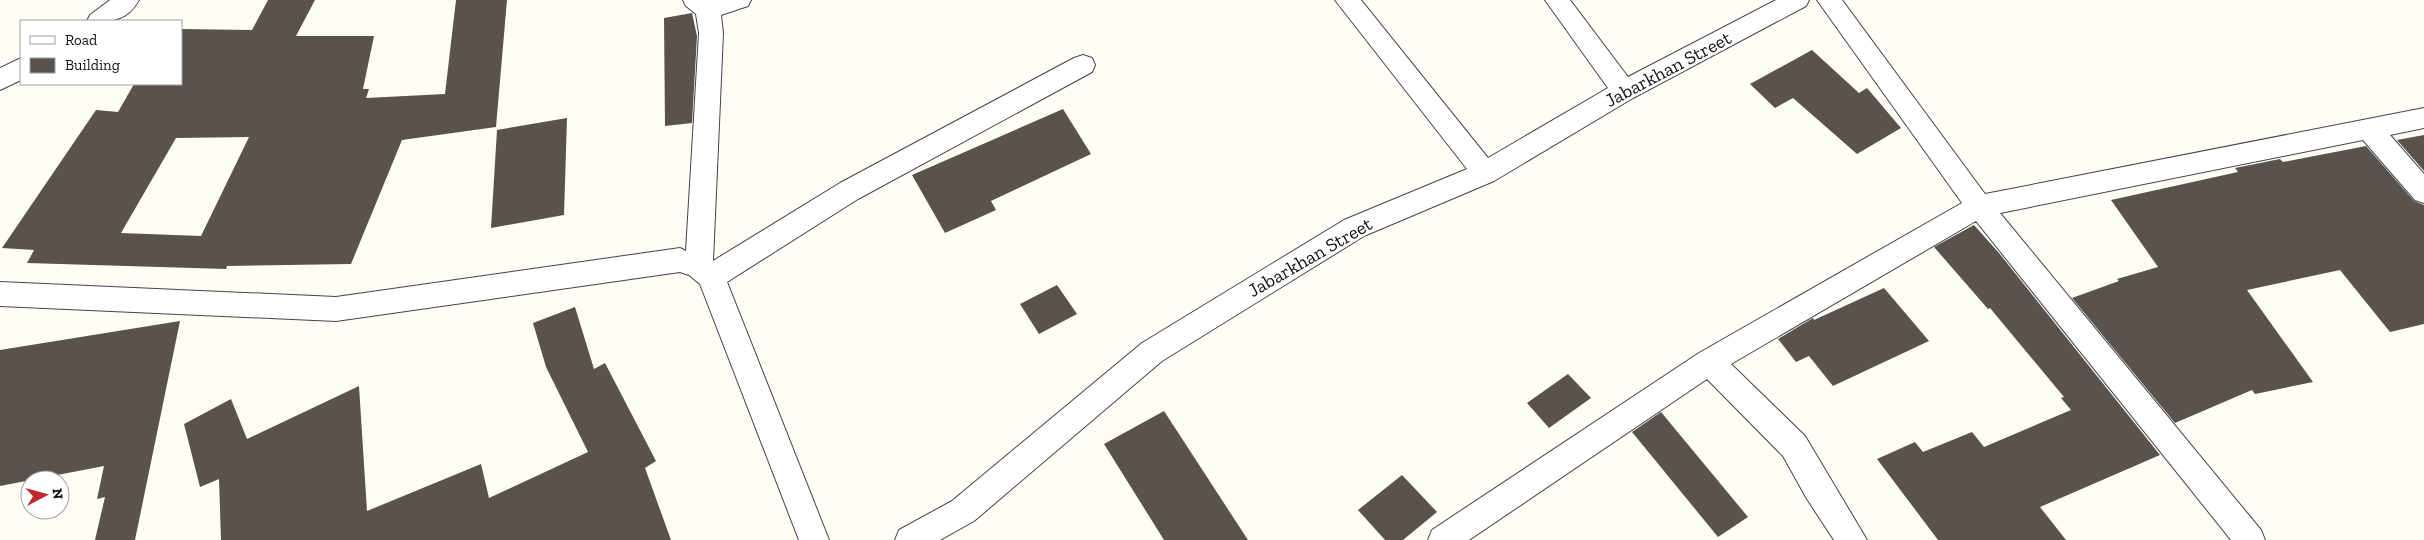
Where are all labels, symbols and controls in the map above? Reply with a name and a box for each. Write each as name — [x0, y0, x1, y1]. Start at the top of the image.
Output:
legend — [20, 20, 182, 85]
street label: Jabarkhan Street — [1601, 26, 1735, 112]
text: Road — [65, 31, 98, 49]
text: Building — [65, 56, 120, 74]
street label: Jabarkhan Street — [1244, 212, 1376, 302]
north arrow — [20, 470, 70, 520]
text: N — [48, 488, 66, 500]

